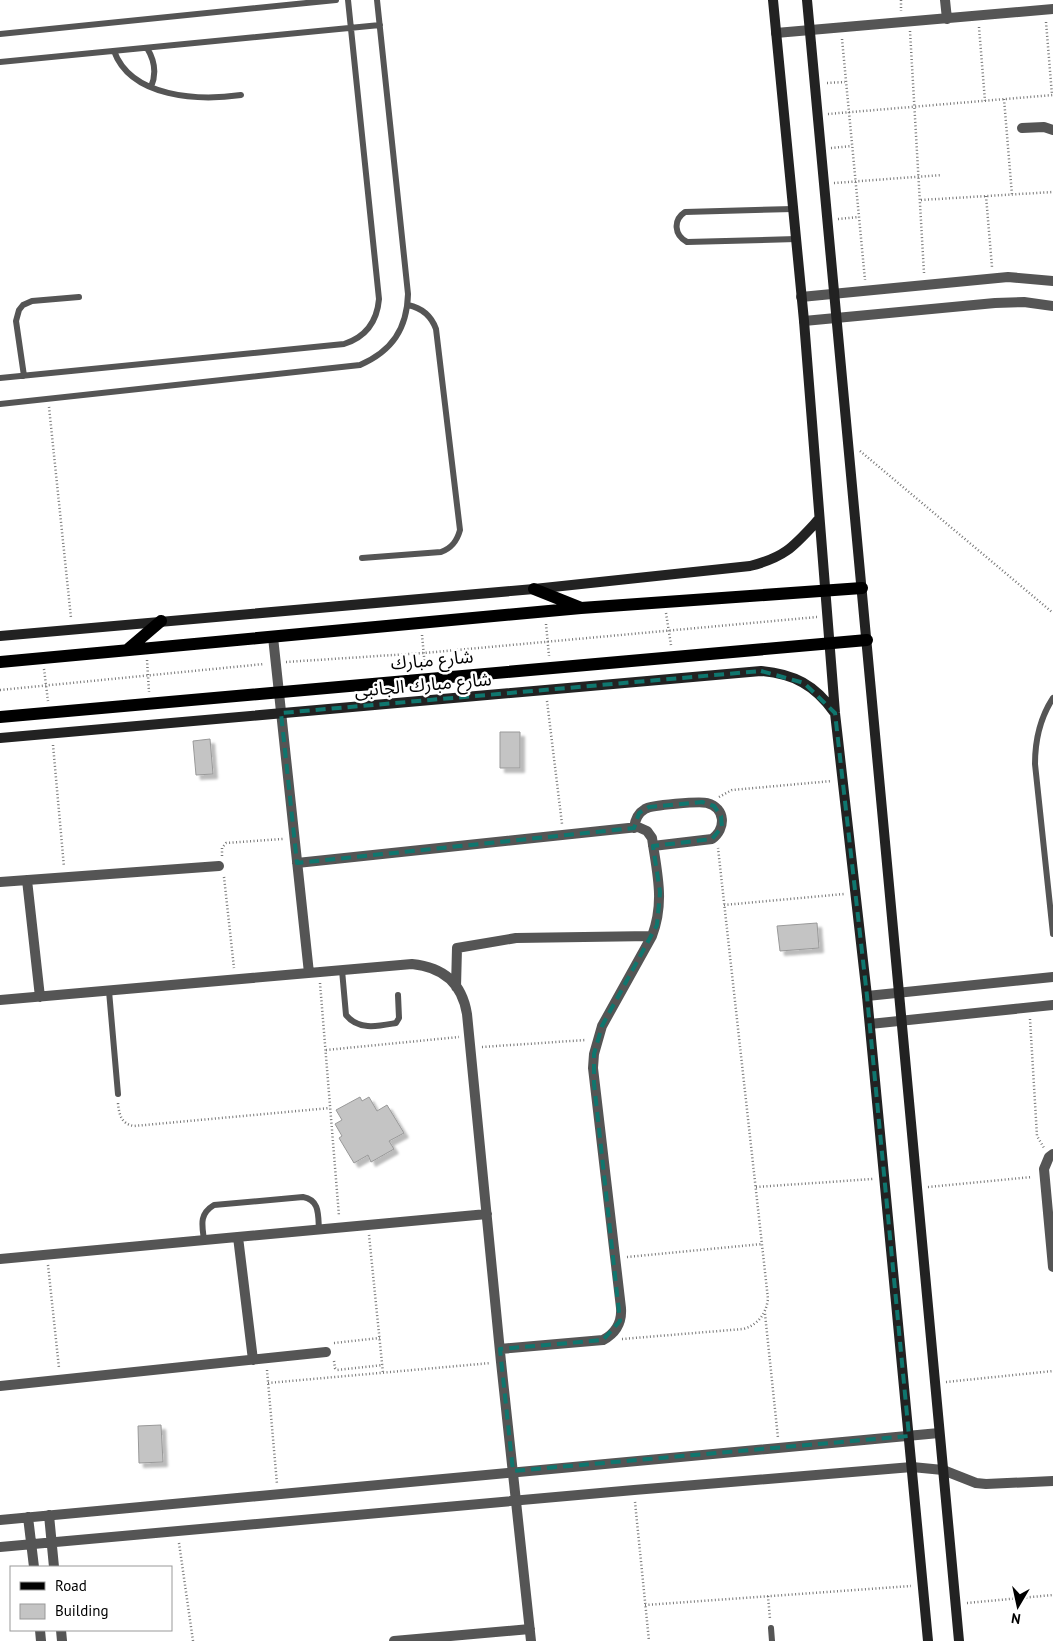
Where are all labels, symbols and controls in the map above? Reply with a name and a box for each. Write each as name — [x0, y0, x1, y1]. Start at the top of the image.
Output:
street label: شارع مبارك — [390, 644, 474, 678]
street label: شارع مبارك الجانبى — [353, 667, 493, 705]
legend — [10, 1566, 172, 1631]
text: Road — [55, 1576, 87, 1595]
north arrow — [993, 1581, 1043, 1631]
text: Building — [55, 1601, 109, 1620]
text: N — [1010, 1609, 1022, 1628]

